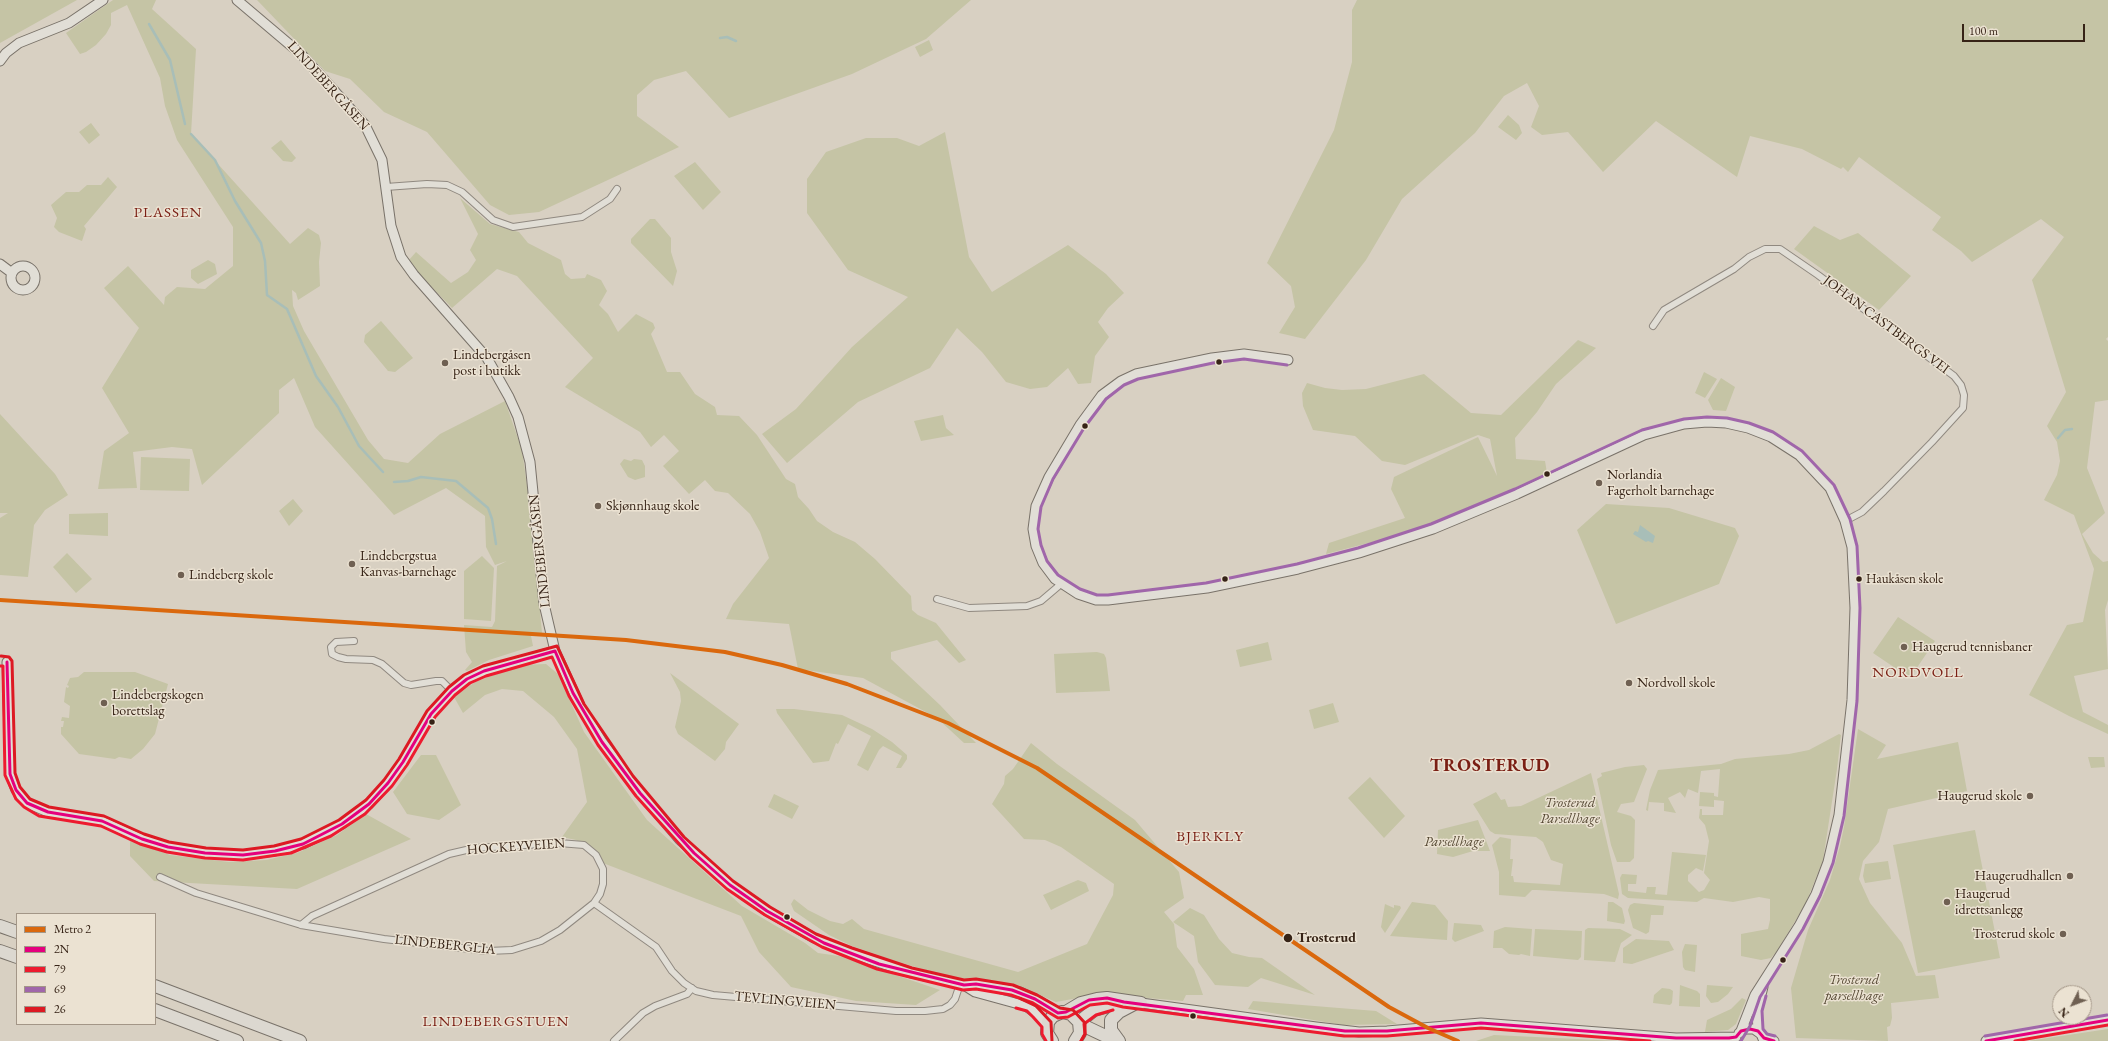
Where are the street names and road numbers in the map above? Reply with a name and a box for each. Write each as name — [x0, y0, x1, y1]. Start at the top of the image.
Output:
street label: LINDEBERGÅSEN — [284, 38, 372, 134]
street label: JOHAN CASTBERGS VEI — [1820, 272, 1952, 378]
street label: LINDEBERGÅSEN — [526, 493, 554, 609]
street label: HOCKEYVEIEN — [466, 835, 566, 859]
street label: LINDEBERGLIA — [394, 931, 496, 959]
street label: TEVLINGVEIEN — [733, 988, 837, 1014]

